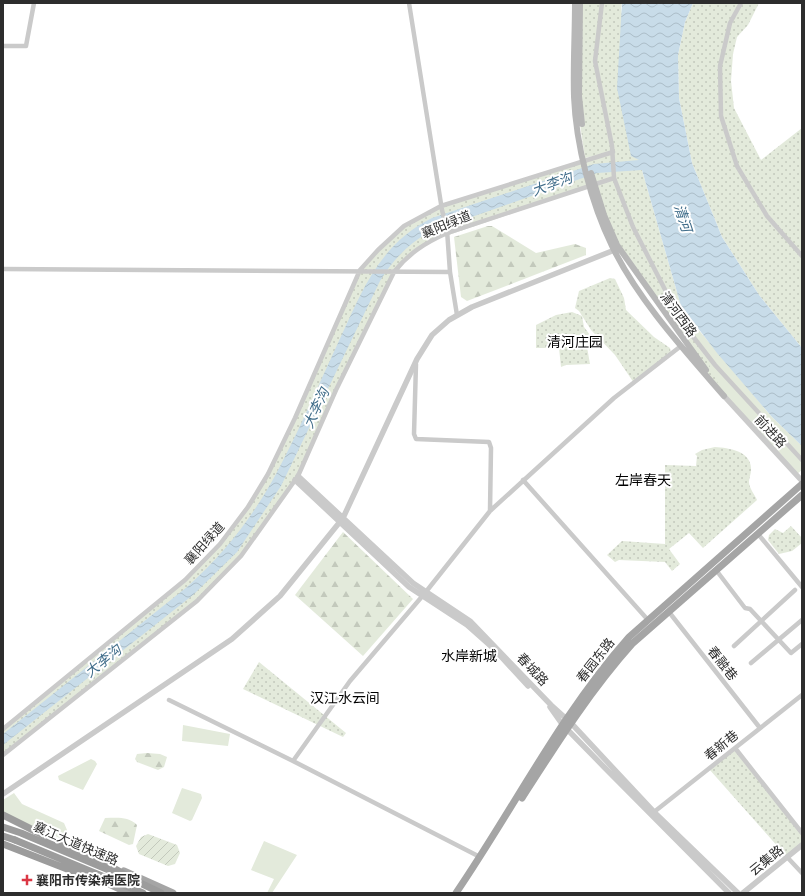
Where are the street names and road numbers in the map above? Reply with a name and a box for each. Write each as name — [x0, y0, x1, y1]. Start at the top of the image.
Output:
street label: 襄阳绿道 — [419, 208, 473, 241]
street label: 清河西路 — [657, 289, 700, 340]
street label: 前进路 — [752, 412, 789, 451]
street label: 襄阳绿道 — [181, 519, 227, 568]
street label: 春园东路 — [573, 635, 617, 685]
street label: 春融巷 — [705, 643, 741, 683]
street label: 春城路 — [514, 650, 551, 689]
street label: 春新巷 — [701, 727, 741, 763]
street label: 襄江大道快速路 — [31, 819, 121, 868]
street label: 云集路 — [746, 842, 786, 878]

